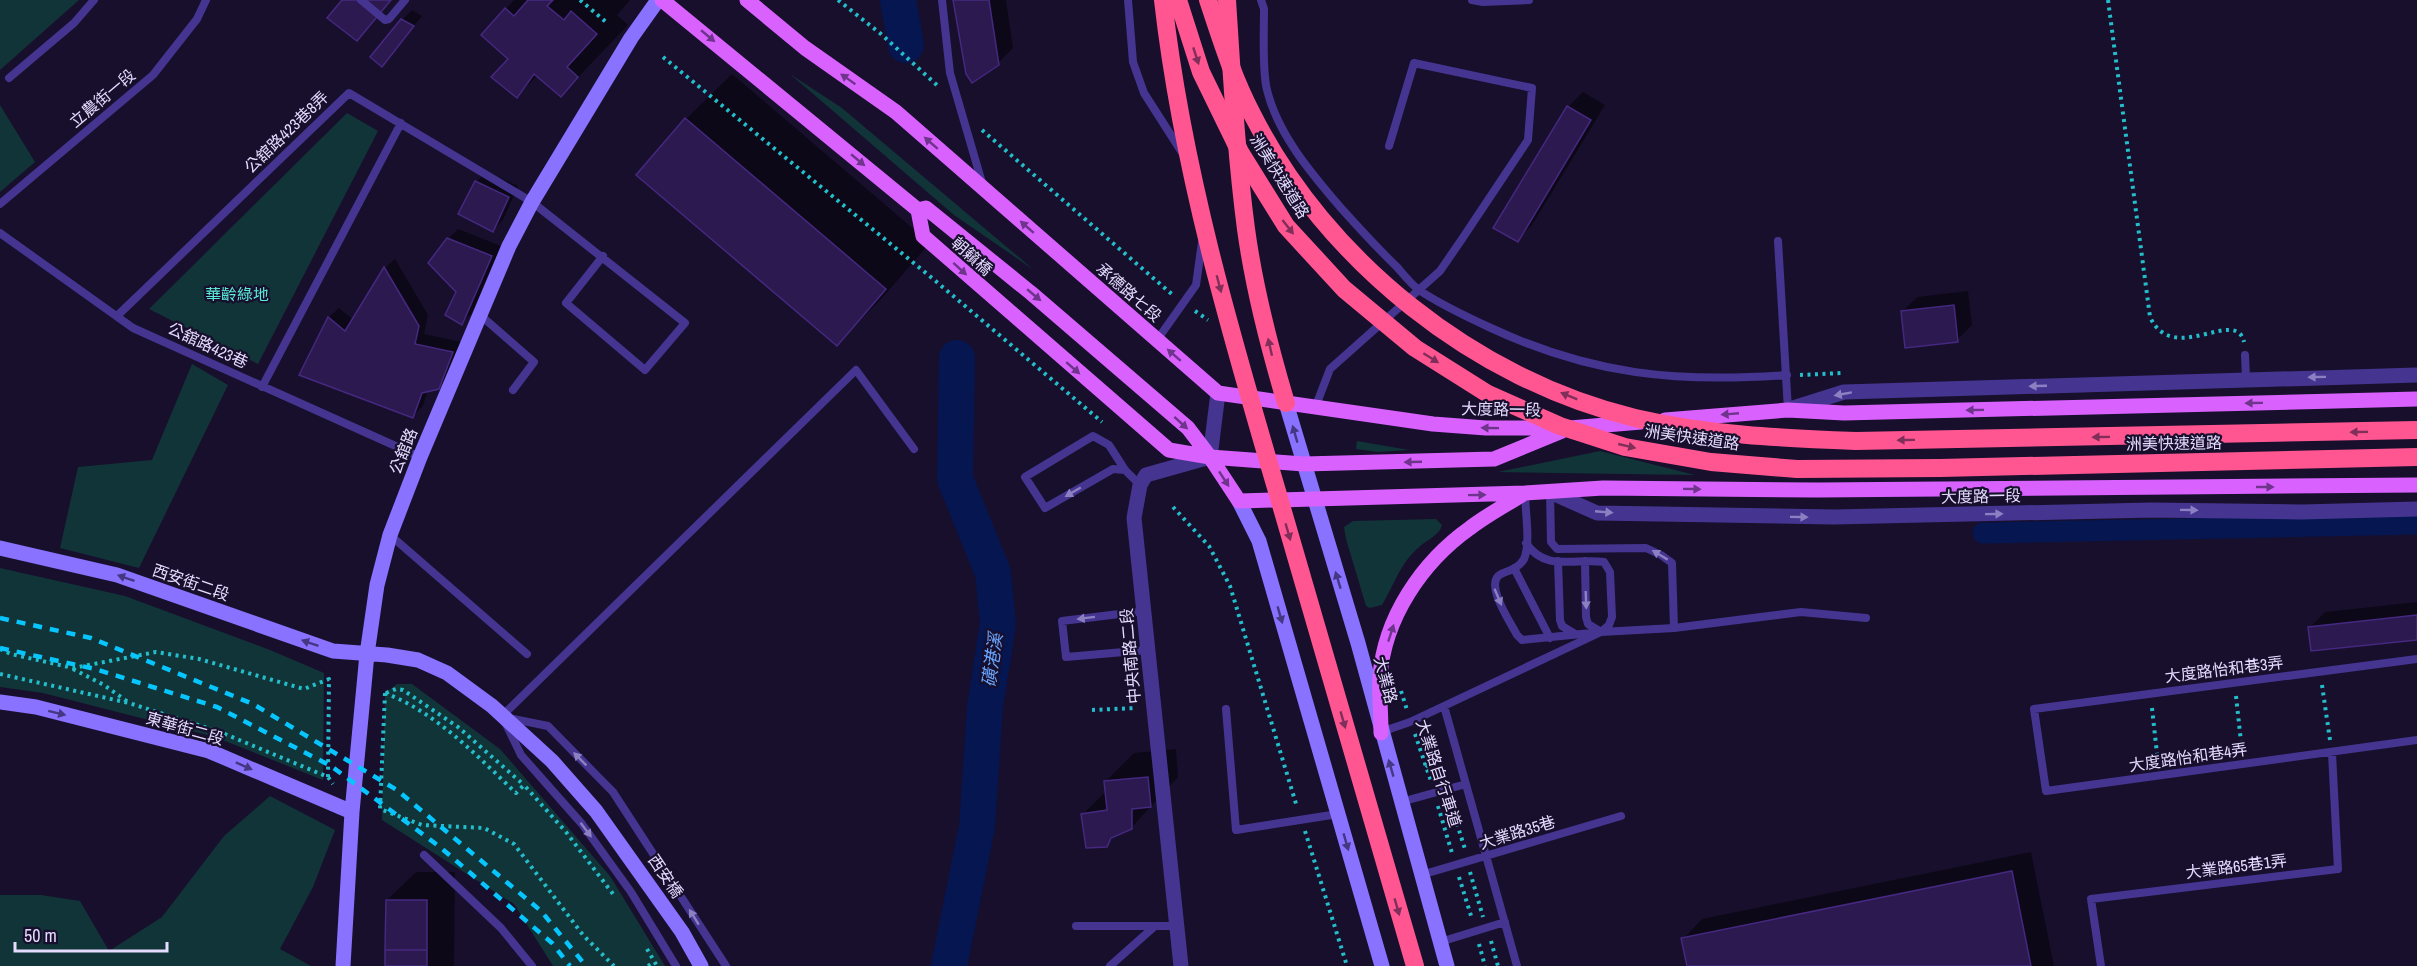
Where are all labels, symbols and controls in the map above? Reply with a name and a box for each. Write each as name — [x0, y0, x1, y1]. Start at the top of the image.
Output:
one-way arrow — [700, 29, 715, 42]
one-way arrow — [1191, 47, 1201, 65]
street label: 立農街一段 — [64, 64, 140, 132]
one-way arrow — [841, 73, 857, 85]
street label: 公舘路423巷8弄 — [239, 86, 333, 178]
street label: 洲美快速道路 — [1245, 129, 1315, 223]
one-way arrow — [923, 136, 939, 149]
one-way arrow — [850, 154, 866, 167]
one-way arrow — [1281, 219, 1294, 235]
one-way arrow — [1020, 221, 1035, 234]
street label: 朝籟橋 — [947, 232, 997, 280]
street label: 承德路七段 — [1092, 257, 1166, 327]
one-way arrow — [952, 262, 967, 275]
one-way arrow — [1215, 275, 1225, 293]
park label: 華齡綠地 — [205, 283, 269, 305]
one-way arrow — [1026, 289, 1042, 302]
street label: 公舘路423巷 — [164, 317, 252, 373]
one-way arrow — [1264, 338, 1274, 356]
one-way arrow — [1167, 349, 1182, 362]
one-way arrow — [1423, 353, 1439, 364]
one-way arrow — [1065, 361, 1080, 374]
one-way arrow — [2307, 372, 2326, 382]
one-way arrow — [2028, 381, 2047, 390]
one-way arrow — [1833, 389, 1852, 398]
one-way arrow — [1560, 391, 1578, 400]
street label: 大度路一段 — [1461, 397, 1541, 421]
one-way arrow — [2244, 398, 2263, 408]
one-way arrow — [1965, 405, 1984, 415]
one-way arrow — [1720, 410, 1739, 419]
one-way arrow — [1173, 416, 1188, 429]
street label: 洲美快速道路 — [1643, 419, 1741, 455]
one-way arrow — [1481, 423, 1500, 433]
one-way arrow — [1290, 424, 1299, 442]
street label: 公舘路 — [384, 425, 422, 477]
one-way arrow — [2349, 427, 2368, 436]
street label: 洲美快速道路 — [2126, 431, 2222, 455]
one-way arrow — [2091, 432, 2110, 442]
one-way arrow — [1896, 435, 1915, 445]
one-way arrow — [1617, 442, 1636, 452]
one-way arrow — [1403, 457, 1422, 467]
one-way arrow — [1219, 471, 1230, 487]
one-way arrow — [2256, 482, 2275, 492]
one-way arrow — [1683, 484, 1702, 494]
street label: 大度路一段 — [1941, 484, 2021, 508]
one-way arrow — [1064, 487, 1081, 497]
one-way arrow — [1468, 490, 1487, 499]
one-way arrow — [2179, 505, 2198, 515]
one-way arrow — [1595, 507, 1614, 517]
one-way arrow — [1984, 509, 2003, 518]
one-way arrow — [1789, 512, 1808, 521]
one-way arrow — [1284, 523, 1294, 541]
one-way arrow — [1652, 550, 1668, 561]
street label: 西安街二段 — [150, 559, 232, 605]
one-way arrow — [1333, 571, 1342, 589]
one-way arrow — [117, 573, 135, 583]
one-way arrow — [1494, 589, 1503, 606]
one-way arrow — [1581, 591, 1590, 610]
one-way arrow — [1276, 606, 1285, 624]
street label: 中央南路二段 — [1115, 607, 1145, 705]
one-way arrow — [1076, 613, 1095, 623]
one-way arrow — [1386, 624, 1396, 642]
water label: 磺港溪 — [976, 629, 1009, 688]
one-way arrow — [301, 637, 319, 647]
street label: 大度路怡和巷3弄 — [2163, 651, 2285, 687]
street label: 大業路 — [1369, 654, 1403, 706]
street label: 東華街二段 — [144, 706, 226, 750]
one-way arrow — [48, 708, 67, 718]
one-way arrow — [1339, 711, 1348, 729]
street label: 大業路自行車道 — [1411, 716, 1467, 830]
street label: 大度路怡和巷4弄 — [2127, 738, 2249, 776]
one-way arrow — [574, 753, 588, 767]
one-way arrow — [1386, 759, 1395, 777]
one-way arrow — [236, 762, 253, 771]
street label: 大業路35巷 — [1476, 810, 1558, 854]
one-way arrow — [580, 821, 592, 837]
one-way arrow — [1342, 833, 1351, 851]
street label: 大業路65巷1弄 — [2184, 849, 2288, 883]
street label: 西安橋 — [643, 850, 689, 902]
one-way arrow — [1393, 898, 1403, 916]
one-way arrow — [689, 908, 700, 925]
scale bar — [15, 915, 166, 953]
text: 50 m — [24, 923, 57, 948]

